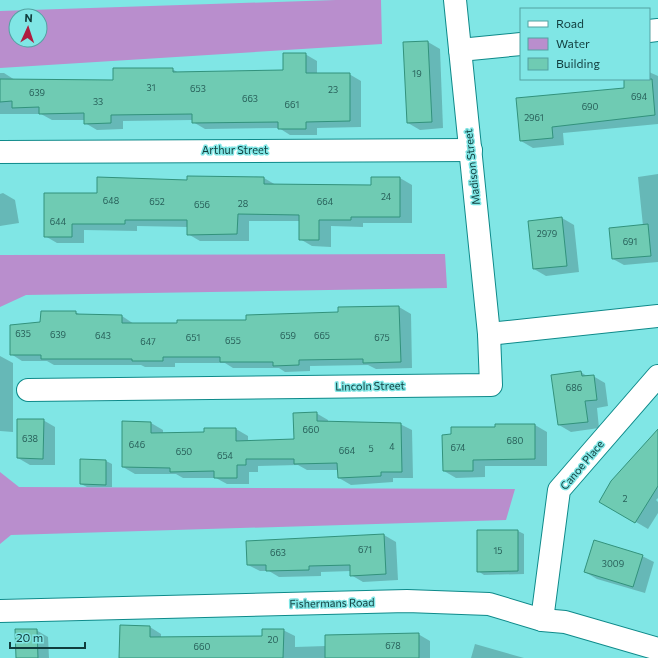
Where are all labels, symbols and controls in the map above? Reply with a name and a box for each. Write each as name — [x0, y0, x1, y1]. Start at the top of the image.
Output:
north arrow — [8, 8, 48, 48]
legend — [520, 8, 650, 80]
text: N — [24, 11, 33, 24]
text: Road — [556, 16, 584, 30]
text: Water — [556, 36, 590, 50]
text: Building — [556, 56, 600, 70]
house number: 19 — [412, 68, 422, 79]
house number: 31 — [147, 82, 155, 93]
house number: 653 — [190, 83, 206, 94]
house number: 23 — [328, 84, 338, 95]
house number: 639 — [29, 87, 45, 98]
house number: 694 — [631, 91, 648, 102]
house number: 663 — [242, 93, 258, 104]
house number: 33 — [93, 96, 103, 107]
house number: 661 — [285, 99, 299, 110]
house number: 690 — [582, 101, 598, 112]
house number: 2961 — [524, 112, 544, 123]
street label: Madison Street — [461, 128, 482, 206]
street label: Arthur Street — [202, 143, 269, 156]
house number: 24 — [381, 191, 392, 202]
house number: 648 — [103, 195, 119, 206]
house number: 652 — [149, 196, 165, 207]
house number: 664 — [317, 196, 334, 207]
house number: 28 — [238, 198, 248, 209]
house number: 656 — [194, 199, 210, 210]
house number: 644 — [50, 216, 67, 227]
house number: 2979 — [537, 228, 557, 239]
house number: 691 — [623, 236, 637, 247]
house number: 635 — [15, 328, 31, 339]
house number: 639 — [50, 329, 66, 340]
house number: 643 — [95, 330, 111, 341]
house number: 659 — [280, 330, 296, 341]
house number: 665 — [314, 330, 330, 341]
house number: 651 — [186, 332, 200, 343]
house number: 675 — [374, 332, 390, 343]
house number: 655 — [225, 335, 241, 346]
house number: 647 — [140, 336, 156, 347]
street label: Lincoln Street — [335, 378, 405, 393]
house number: 686 — [566, 382, 582, 393]
house number: 660 — [303, 424, 320, 435]
house number: 638 — [22, 433, 38, 444]
house number: 680 — [507, 435, 524, 446]
street label: Canoe Place — [557, 437, 606, 492]
house number: 646 — [129, 439, 145, 450]
house number: 4 — [389, 441, 395, 452]
house number: 674 — [450, 442, 466, 453]
house number: 5 — [368, 443, 374, 454]
house number: 664 — [339, 445, 356, 456]
house number: 650 — [176, 446, 192, 457]
house number: 654 — [217, 450, 234, 461]
house number: 2 — [623, 493, 628, 504]
house number: 671 — [358, 544, 372, 555]
house number: 15 — [493, 545, 503, 556]
house number: 663 — [270, 547, 286, 558]
house number: 3009 — [602, 558, 624, 569]
street label: Fishermans Road — [289, 595, 375, 610]
scale bar — [10, 624, 85, 650]
text: 20 m — [16, 630, 43, 644]
house number: 20 — [268, 634, 279, 645]
house number: 678 — [385, 640, 401, 651]
house number: 660 — [194, 641, 211, 652]

